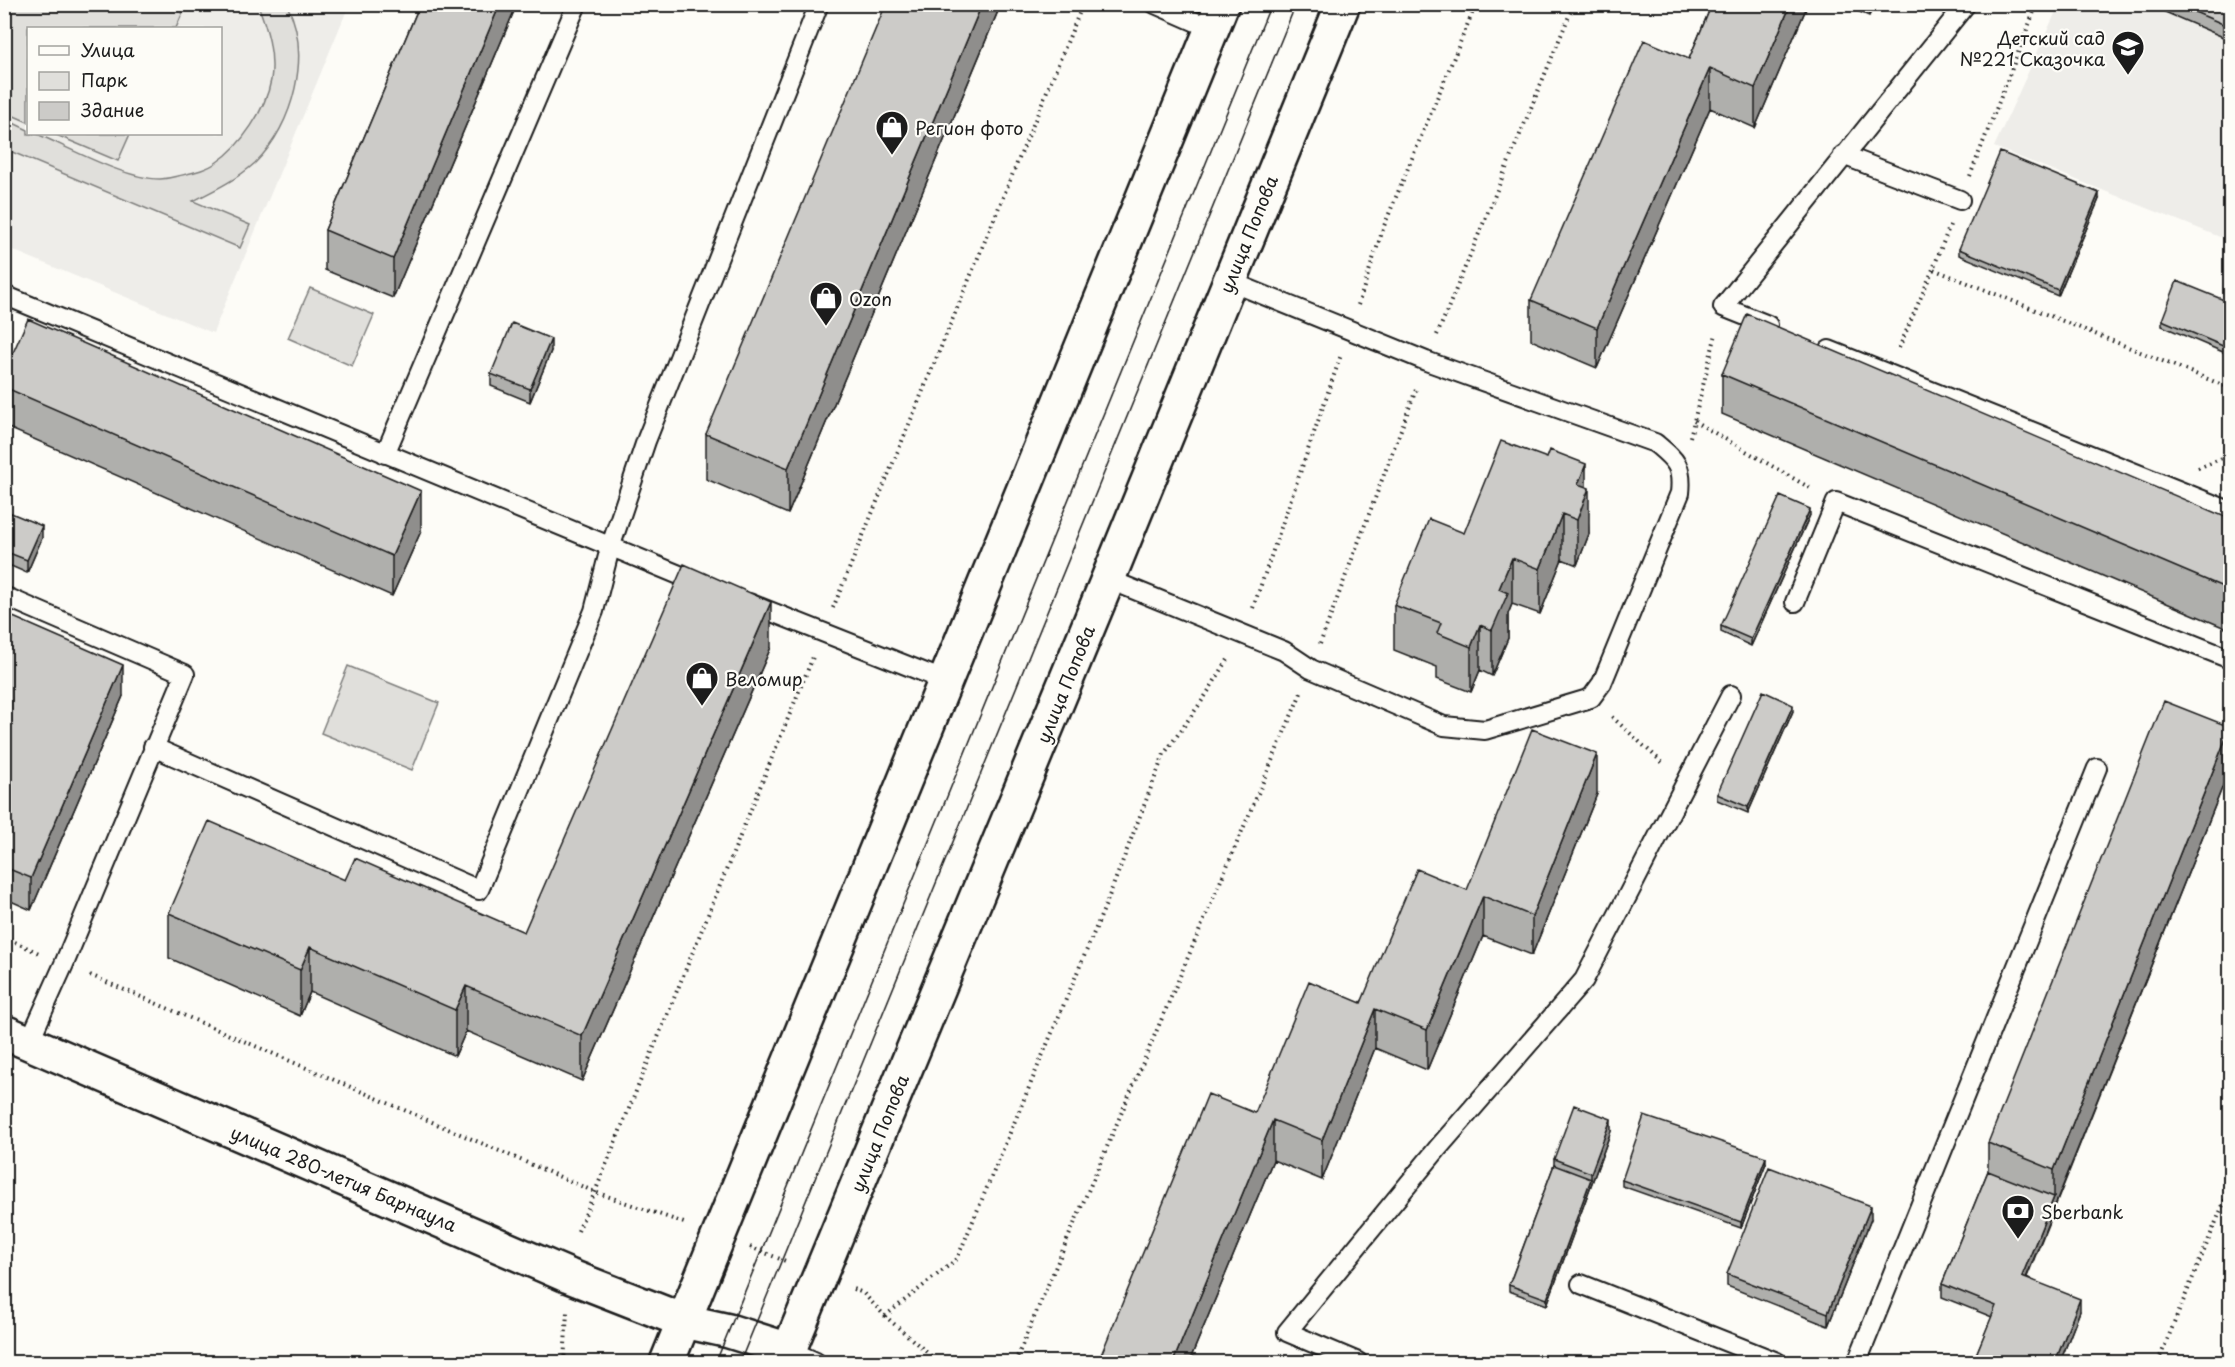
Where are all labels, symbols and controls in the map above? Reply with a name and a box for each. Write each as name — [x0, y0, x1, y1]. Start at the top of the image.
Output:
place label: Детский сад №221 Сказочка — [1959, 24, 2106, 72]
legend — [27, 27, 222, 135]
school or university icon: Детский сад №221 Сказочка — [2110, 29, 2146, 76]
text: Улица — [81, 36, 135, 63]
text: Парк — [81, 66, 128, 93]
text: Здание — [81, 96, 144, 123]
shop icon: Регион фото — [874, 109, 910, 156]
place label: Регион фото — [915, 114, 1023, 141]
street label: улица Попова — [1212, 170, 1284, 297]
shop icon: Ozon — [808, 280, 844, 327]
place label: Ozon — [849, 285, 892, 312]
street label: улица Попова — [1029, 620, 1101, 747]
shop icon: Веломир — [684, 660, 720, 707]
place label: Веломир — [725, 665, 803, 692]
street label: улица Попова — [843, 1069, 915, 1196]
street label: улица 280-летия Барнаула — [227, 1118, 462, 1238]
bank icon: Sberbank — [2000, 1193, 2036, 1240]
place label: Sberbank — [2041, 1198, 2124, 1225]

